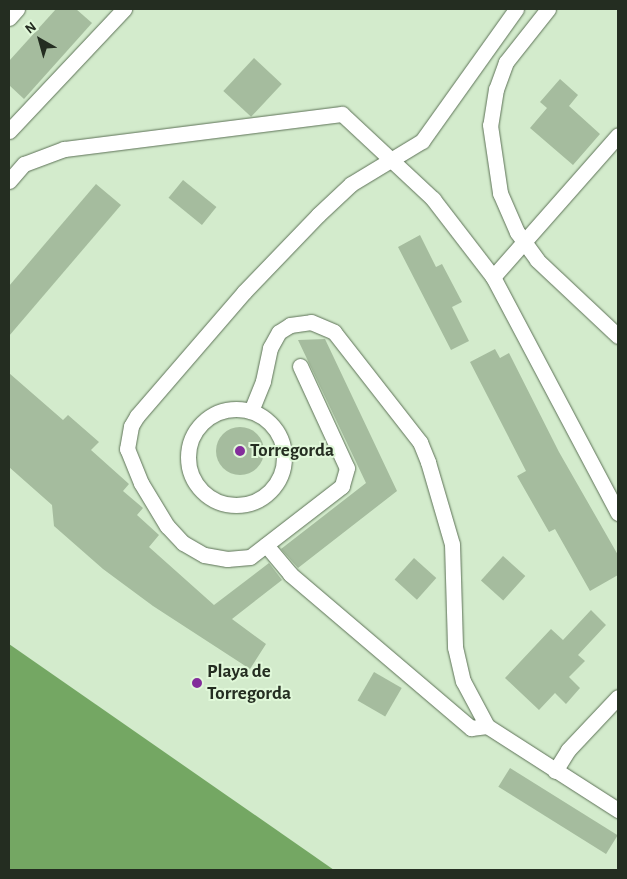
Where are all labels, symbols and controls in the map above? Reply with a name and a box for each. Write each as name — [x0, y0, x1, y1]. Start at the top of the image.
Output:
north arrow — [15, 15, 65, 65]
text: N — [23, 20, 39, 37]
place label: Torregorda — [250, 440, 334, 462]
marker: Torregorda — [234, 445, 246, 457]
place label: Playa de Torregorda — [207, 661, 291, 705]
marker: Playa de Torregorda — [191, 677, 203, 689]

